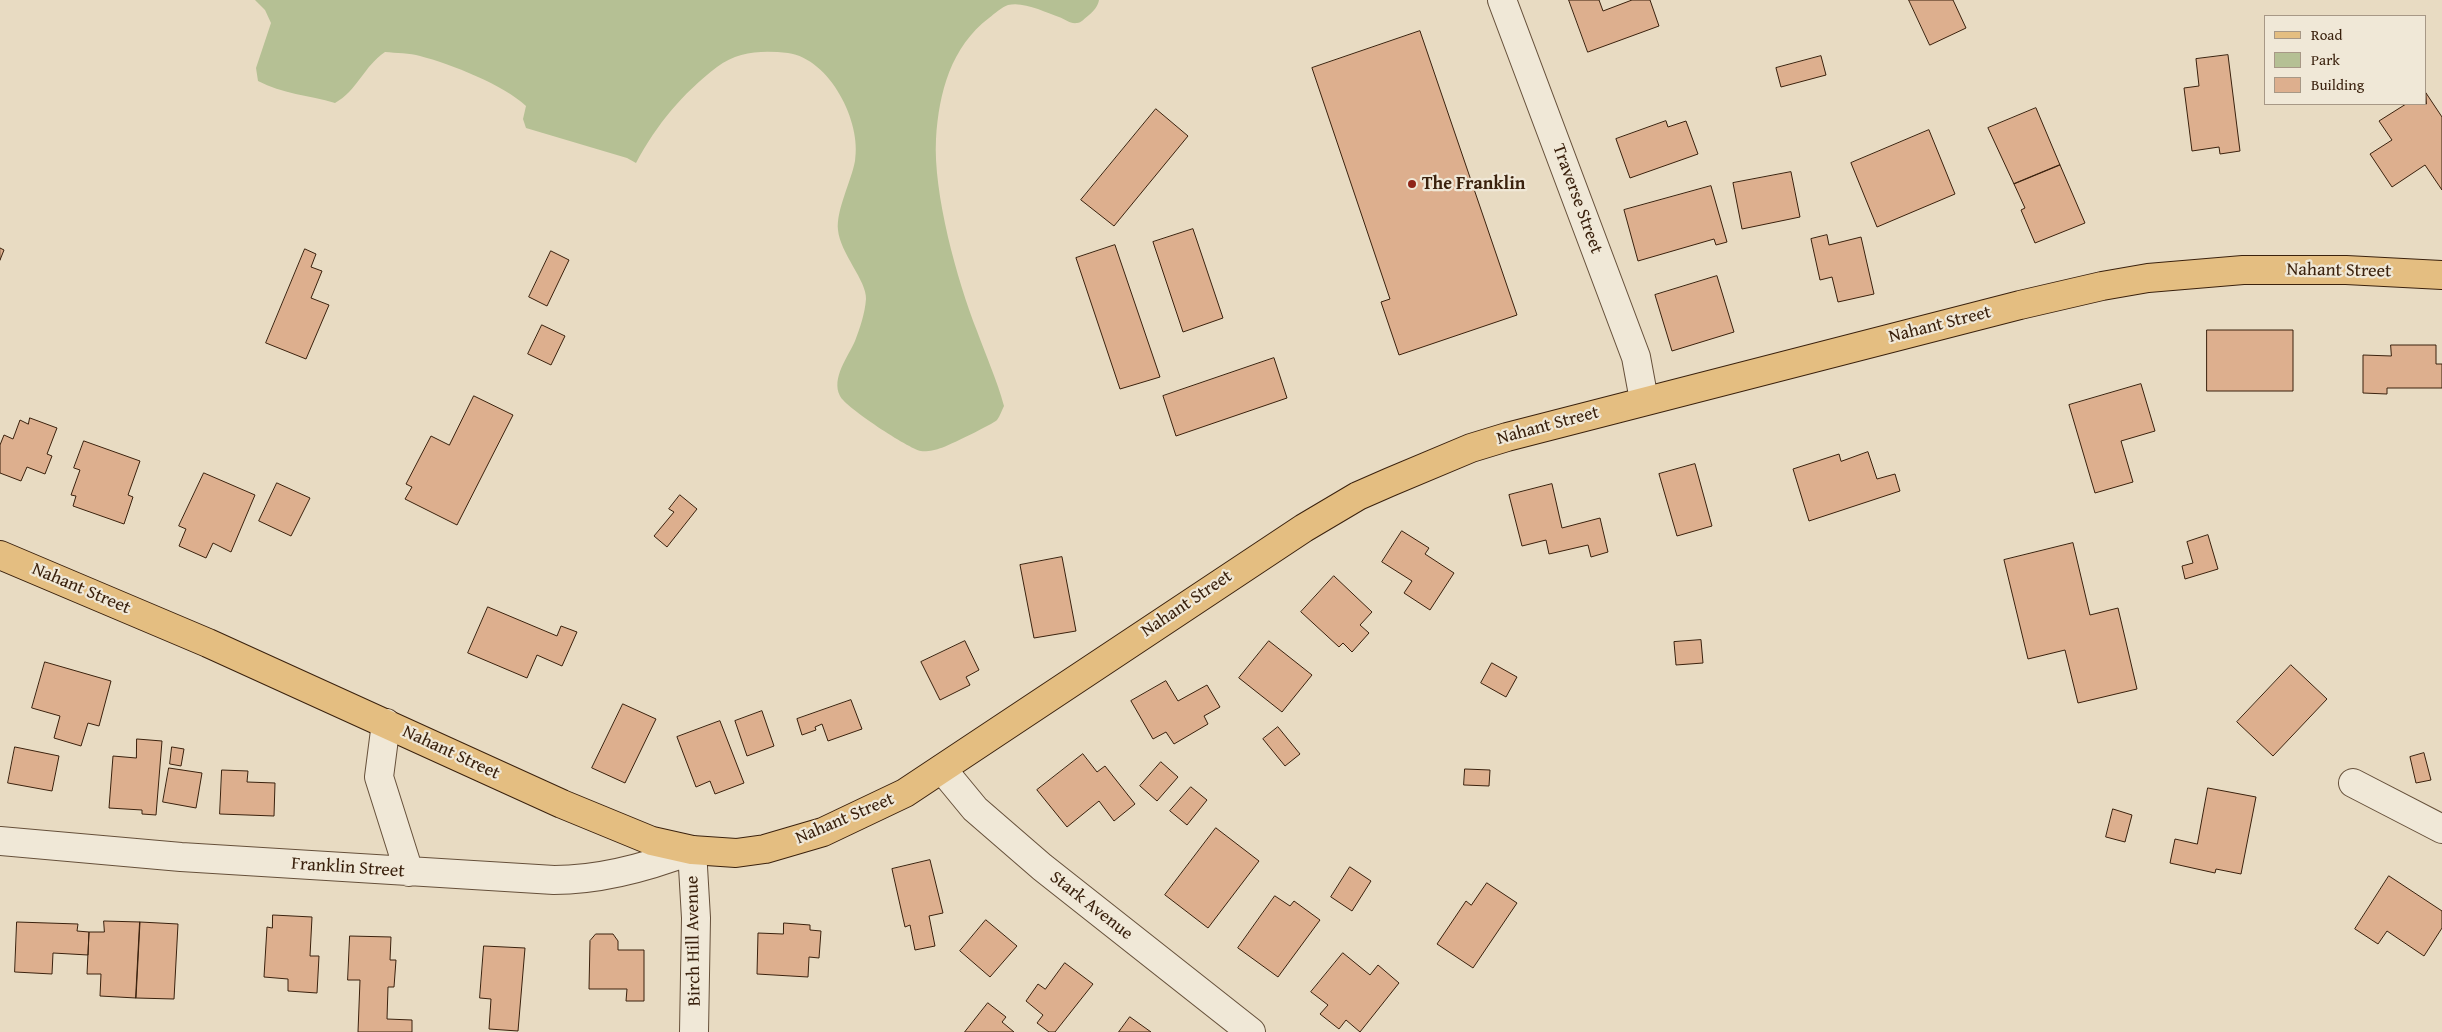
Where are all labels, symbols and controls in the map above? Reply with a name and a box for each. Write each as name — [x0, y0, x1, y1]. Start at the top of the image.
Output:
legend — [2264, 15, 2427, 105]
text: Road — [2311, 24, 2342, 45]
text: Park — [2311, 49, 2340, 70]
text: Building — [2311, 74, 2364, 95]
street label: Traverse Street — [1547, 141, 1607, 257]
place label: The Franklin — [1422, 173, 1525, 195]
marker: The Franklin — [1406, 178, 1418, 190]
street label: Nahant Street — [2286, 259, 2392, 283]
street label: Nahant Street — [1887, 302, 1993, 348]
street label: Nahant Street — [1495, 402, 1601, 450]
street label: Nahant Street — [29, 559, 133, 619]
street label: Nahant Street — [1137, 566, 1237, 642]
street label: Nahant Street — [399, 721, 503, 785]
street label: Nahant Street — [793, 789, 897, 849]
street label: Franklin Street — [291, 853, 405, 883]
street label: Stark Avenue — [1045, 867, 1137, 945]
street label: Birch Hill Avenue — [682, 876, 706, 1006]

